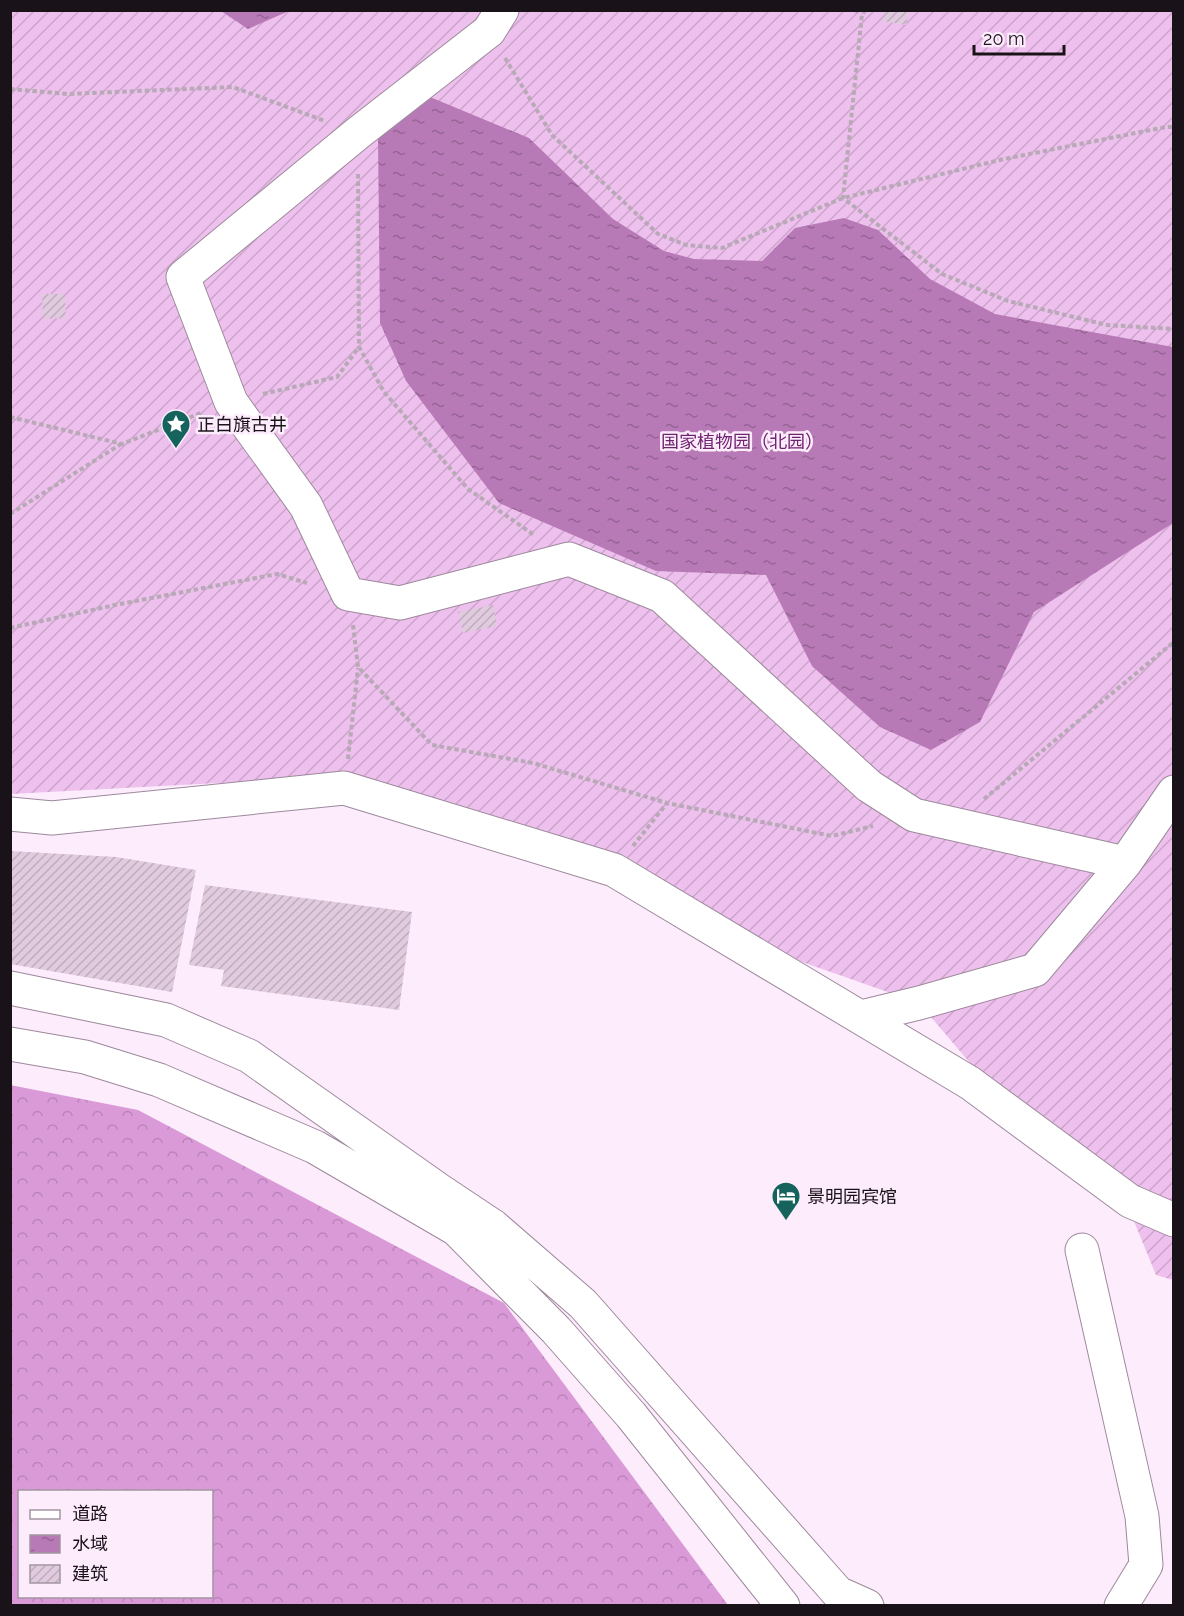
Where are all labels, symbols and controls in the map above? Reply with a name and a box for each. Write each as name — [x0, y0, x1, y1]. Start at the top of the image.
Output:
scale bar — [974, 18, 1064, 56]
text: 20 m — [983, 28, 1025, 49]
place icon: 正白旗古井 — [160, 408, 192, 450]
place label: 正白旗古井 — [197, 414, 287, 435]
park label: 国家植物园（北园） — [661, 431, 823, 452]
hotel icon: 景明园宾馆 — [770, 1180, 802, 1222]
place label: 景明园宾馆 — [807, 1186, 897, 1207]
legend — [18, 1490, 213, 1598]
text: 道路 — [72, 1503, 108, 1524]
text: 水域 — [72, 1533, 108, 1554]
text: 建筑 — [72, 1563, 108, 1584]

